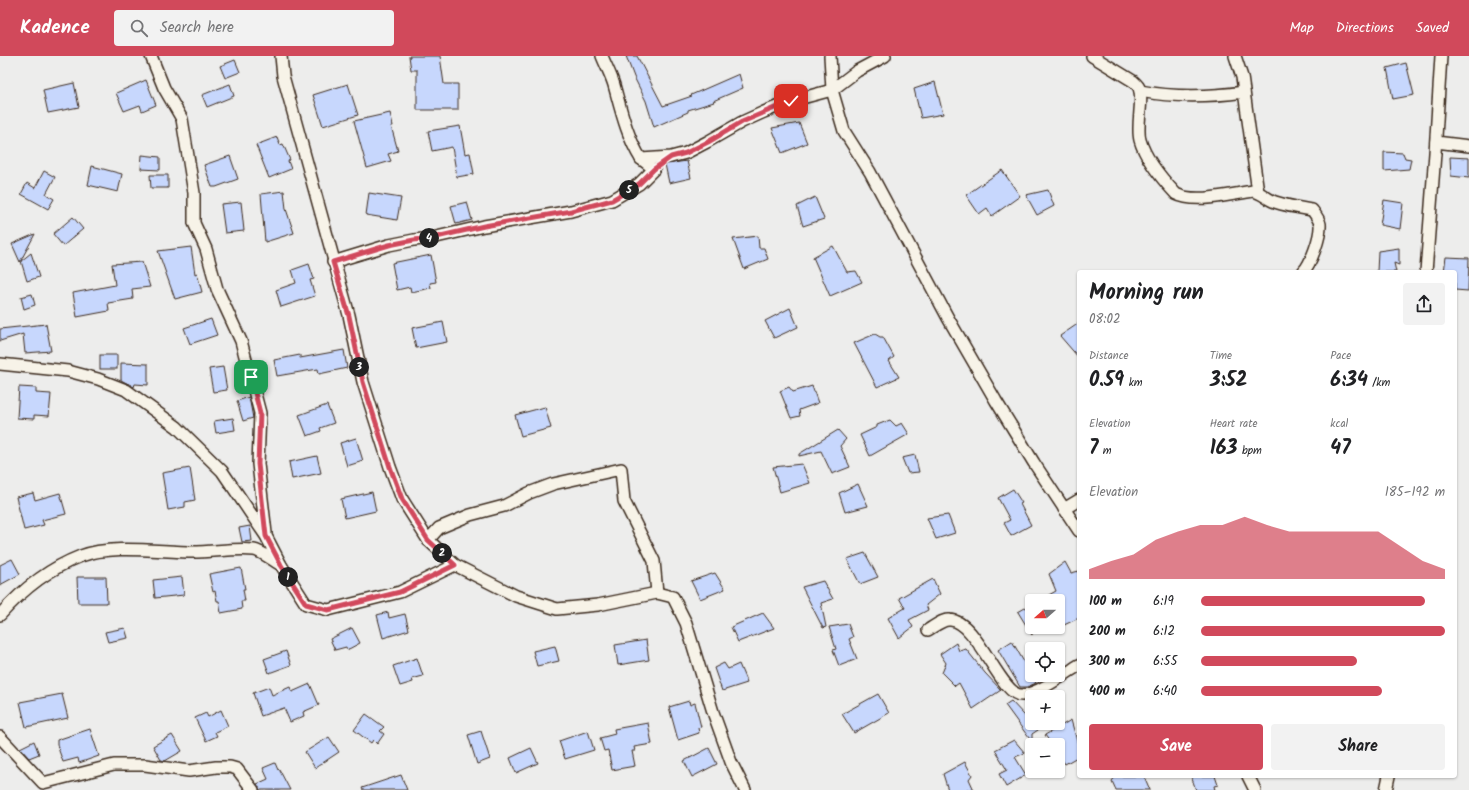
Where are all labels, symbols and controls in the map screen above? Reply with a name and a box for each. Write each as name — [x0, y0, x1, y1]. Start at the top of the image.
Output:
search box — [114, 10, 394, 46]
text: Kadence — [20, 13, 90, 43]
text: Search here — [160, 16, 234, 40]
icon: search — [128, 17, 150, 39]
text: Map — [1289, 17, 1314, 39]
text: Directions — [1336, 17, 1394, 39]
text: Saved — [1416, 17, 1449, 39]
pin — [774, 84, 808, 118]
icon: check — [780, 90, 802, 112]
pin: 5 — [619, 180, 639, 200]
text: 5 — [626, 181, 632, 199]
pin: 4 — [419, 228, 439, 248]
text: 4 — [426, 229, 432, 247]
text: Morning run — [1089, 276, 1204, 311]
button: share — [1403, 283, 1445, 325]
text: 08:02 — [1089, 309, 1121, 330]
text: Distance — [1089, 347, 1129, 365]
text: Time — [1210, 347, 1232, 365]
text: Pace — [1330, 347, 1351, 365]
pin: 3 — [349, 357, 369, 377]
text: 3 — [356, 358, 362, 376]
pin — [234, 360, 268, 394]
text: 0.59 — [1089, 365, 1124, 397]
text: 3:52 — [1210, 365, 1247, 397]
text: 6:34 — [1330, 365, 1368, 397]
icon: arrive — [240, 366, 262, 388]
text: km — [1124, 374, 1143, 392]
text: /km — [1368, 374, 1390, 392]
text: Elevation — [1089, 415, 1131, 433]
text: Heart rate — [1210, 415, 1257, 433]
text: kcal — [1330, 415, 1348, 433]
text: 7 — [1089, 433, 1098, 465]
text: 163 — [1210, 433, 1237, 465]
text: 47 — [1330, 433, 1351, 465]
text: m — [1098, 442, 1112, 460]
text: bpm — [1237, 442, 1262, 460]
text: Elevation — [1089, 482, 1138, 503]
text: 185–192 m — [1385, 482, 1445, 503]
pin: 2 — [432, 543, 452, 563]
text: 2 — [439, 544, 445, 562]
pin: 1 — [278, 567, 298, 587]
text: 1 — [286, 568, 290, 586]
text: 100 m — [1089, 591, 1122, 612]
text: 6:19 — [1153, 591, 1174, 612]
north arrow — [1025, 594, 1065, 634]
map controls — [1025, 594, 1065, 778]
text: 200 m — [1089, 621, 1126, 642]
text: 6:12 — [1153, 621, 1175, 642]
button: locate — [1025, 642, 1065, 682]
text: 300 m — [1089, 651, 1125, 672]
text: 6:55 — [1153, 651, 1177, 672]
text: 400 m — [1089, 681, 1125, 702]
text: 6:40 — [1153, 681, 1177, 702]
button: + — [1025, 690, 1065, 730]
button: Save — [1089, 724, 1263, 770]
button: Share — [1271, 724, 1445, 770]
button: − — [1025, 738, 1065, 778]

